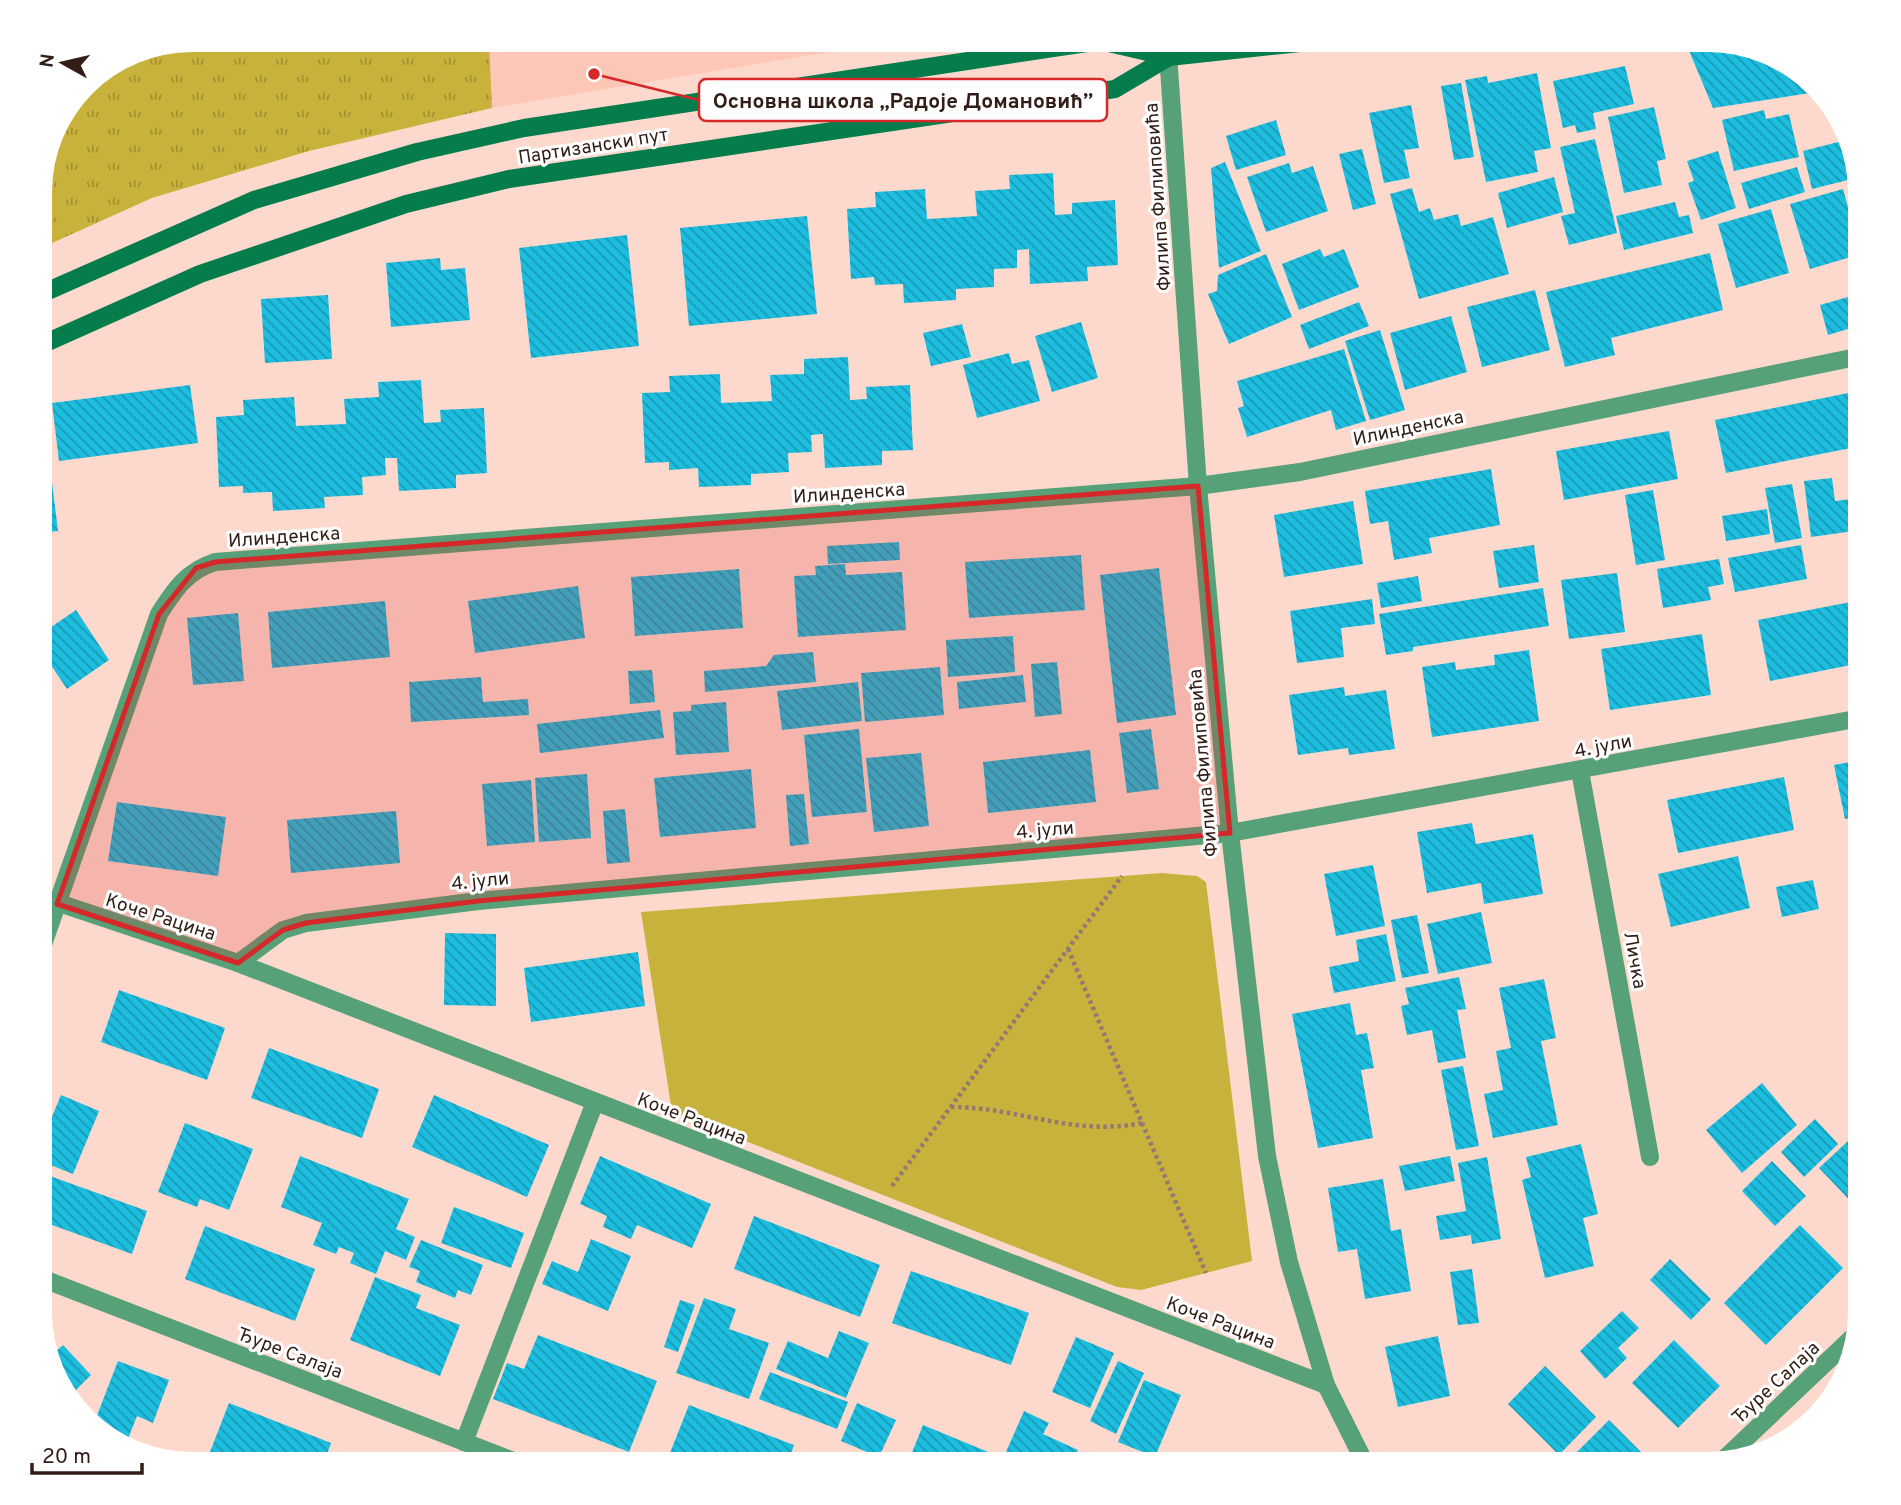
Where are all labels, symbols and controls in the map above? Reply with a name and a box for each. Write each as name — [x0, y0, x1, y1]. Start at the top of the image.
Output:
north arrow — [28, 28, 98, 98]
text: N — [35, 52, 61, 69]
callout: Основна школа „Радоје Домановић” — [699, 79, 1107, 121]
text: Основна школа „Радоје Домановић” — [713, 89, 1093, 116]
street label: Филипа Филиповића — [1140, 102, 1178, 292]
street label: Партизански пут — [517, 123, 670, 171]
street label: Илинденска — [1351, 406, 1466, 452]
street label: Илинденска — [792, 478, 906, 510]
street label: Илинденска — [227, 522, 341, 554]
street label: Филипа Филиповића — [1184, 668, 1224, 858]
street label: 4. јули — [1573, 730, 1634, 764]
street label: 4. јули — [1015, 817, 1075, 845]
street label: 4. јули — [450, 867, 510, 897]
street label: Коче Рацина — [102, 889, 219, 947]
street label: Личка — [1617, 930, 1651, 991]
street label: Коче Рацина — [633, 1088, 749, 1152]
street label: Коче Рацина — [1162, 1292, 1278, 1356]
street label: Ђуре Салаја — [233, 1323, 346, 1385]
street label: Ђуре Салаја — [1727, 1337, 1825, 1430]
scale bar — [32, 1432, 142, 1476]
text: 20 m — [42, 1444, 91, 1471]

